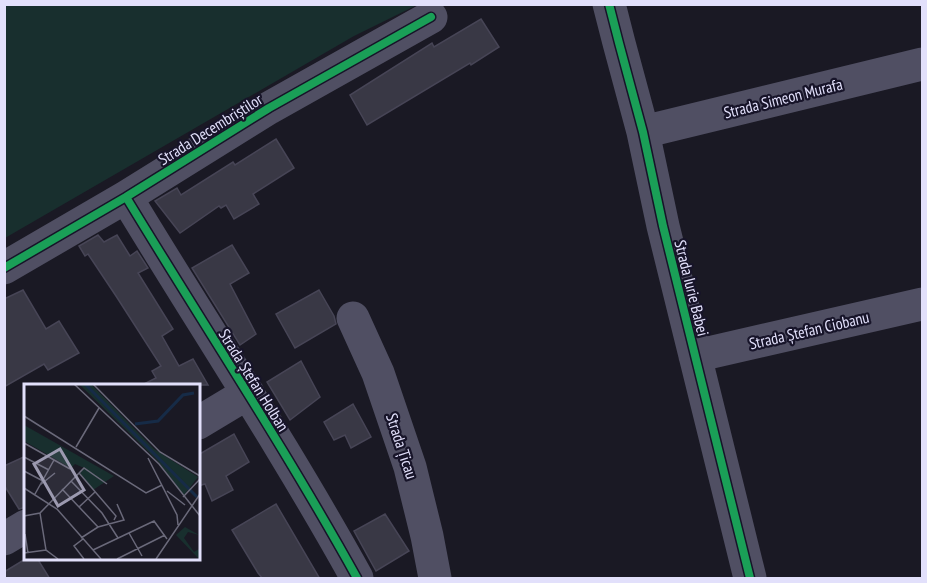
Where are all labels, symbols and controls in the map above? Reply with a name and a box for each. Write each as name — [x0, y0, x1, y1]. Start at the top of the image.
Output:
street label: Strada Simeon Murafa — [722, 74, 844, 122]
street label: Strada Decembriștilor — [154, 89, 266, 169]
street label: Strada Iurie Babei — [670, 238, 714, 338]
street label: Strada Ștefan Ciobanu — [747, 306, 871, 354]
street label: Strada Ștefan Holban — [215, 325, 293, 435]
inset map — [24, 384, 200, 559]
street label: Strada Țicau — [382, 411, 422, 481]

